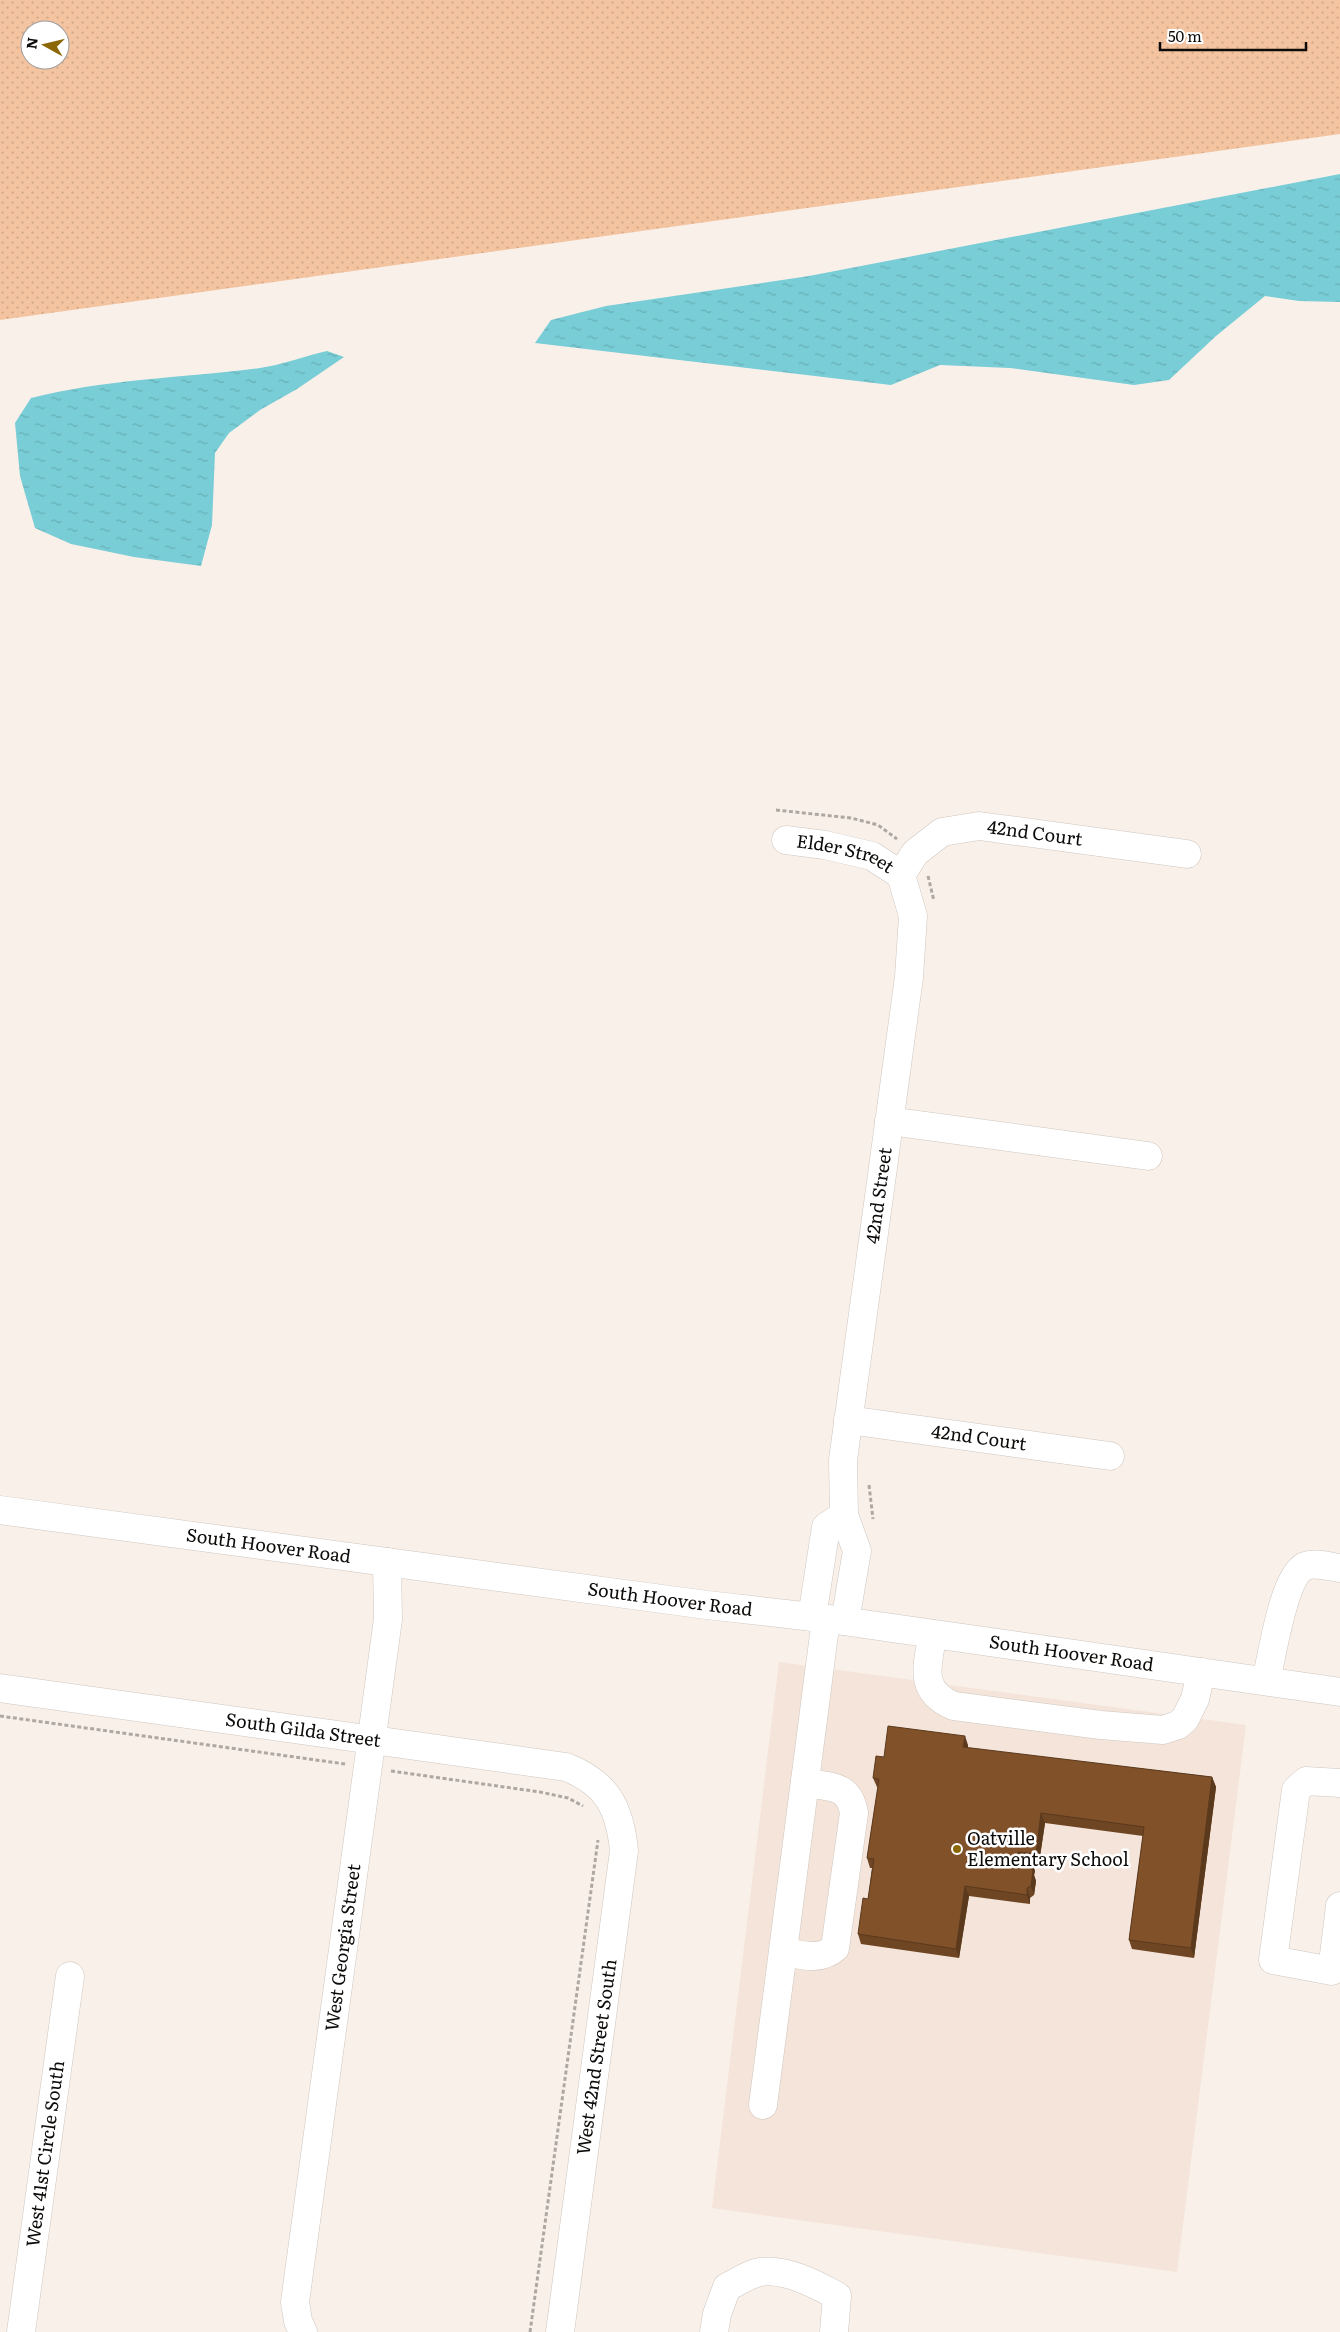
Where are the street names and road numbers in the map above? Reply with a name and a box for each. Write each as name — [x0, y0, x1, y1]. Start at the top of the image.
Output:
street label: 42nd Court — [986, 812, 1085, 852]
street label: Elder Street — [795, 826, 901, 880]
street label: 42nd Street — [858, 1145, 898, 1245]
street label: 42nd Court — [930, 1417, 1029, 1456]
street label: South Hoover Road — [185, 1520, 353, 1569]
street label: South Hoover Road — [586, 1574, 754, 1622]
street label: South Hoover Road — [988, 1627, 1156, 1677]
street label: South Gilda Street — [224, 1705, 383, 1753]
street label: West Georgia Street — [317, 1861, 367, 2033]
street label: West 42nd Street South — [568, 1957, 623, 2157]
street label: West 41st Circle South — [18, 2058, 70, 2248]

